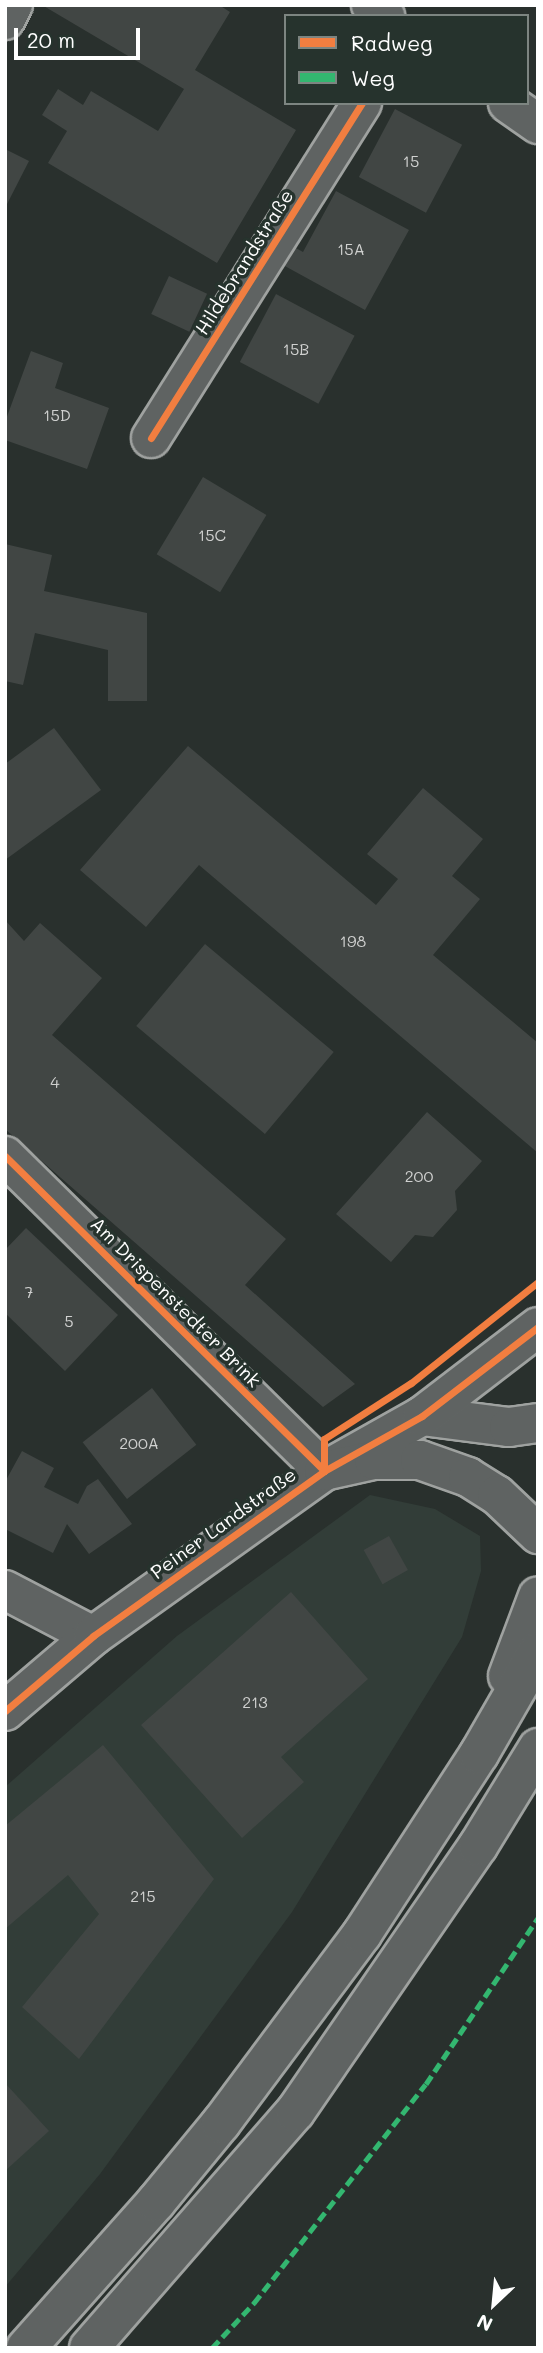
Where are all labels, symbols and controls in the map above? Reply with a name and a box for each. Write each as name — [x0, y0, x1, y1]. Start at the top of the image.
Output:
scale bar — [18, 14, 144, 58]
legend — [284, 14, 529, 105]
text: 20 m — [27, 26, 75, 53]
text: Radweg — [351, 29, 432, 56]
text: Weg — [351, 64, 395, 91]
house number: 15 — [403, 151, 419, 171]
street label: Hildebrandstraße — [190, 185, 298, 339]
house number: 15A — [337, 239, 365, 259]
house number: 15B — [283, 339, 309, 359]
house number: 15D — [43, 405, 71, 425]
house number: 15C — [198, 525, 226, 545]
house number: 198 — [340, 931, 366, 951]
house number: 4 — [50, 1072, 60, 1092]
house number: 200 — [405, 1166, 433, 1186]
street label: Am Drispenstedter Brink — [86, 1212, 266, 1392]
house number: 7 — [25, 1282, 33, 1302]
house number: 5 — [64, 1311, 74, 1331]
house number: 200A — [119, 1433, 159, 1453]
street label: Peiner Landstraße — [146, 1463, 300, 1583]
house number: 213 — [242, 1692, 268, 1712]
house number: 215 — [130, 1886, 156, 1906]
north arrow — [459, 2269, 529, 2339]
text: N — [473, 2309, 497, 2338]

